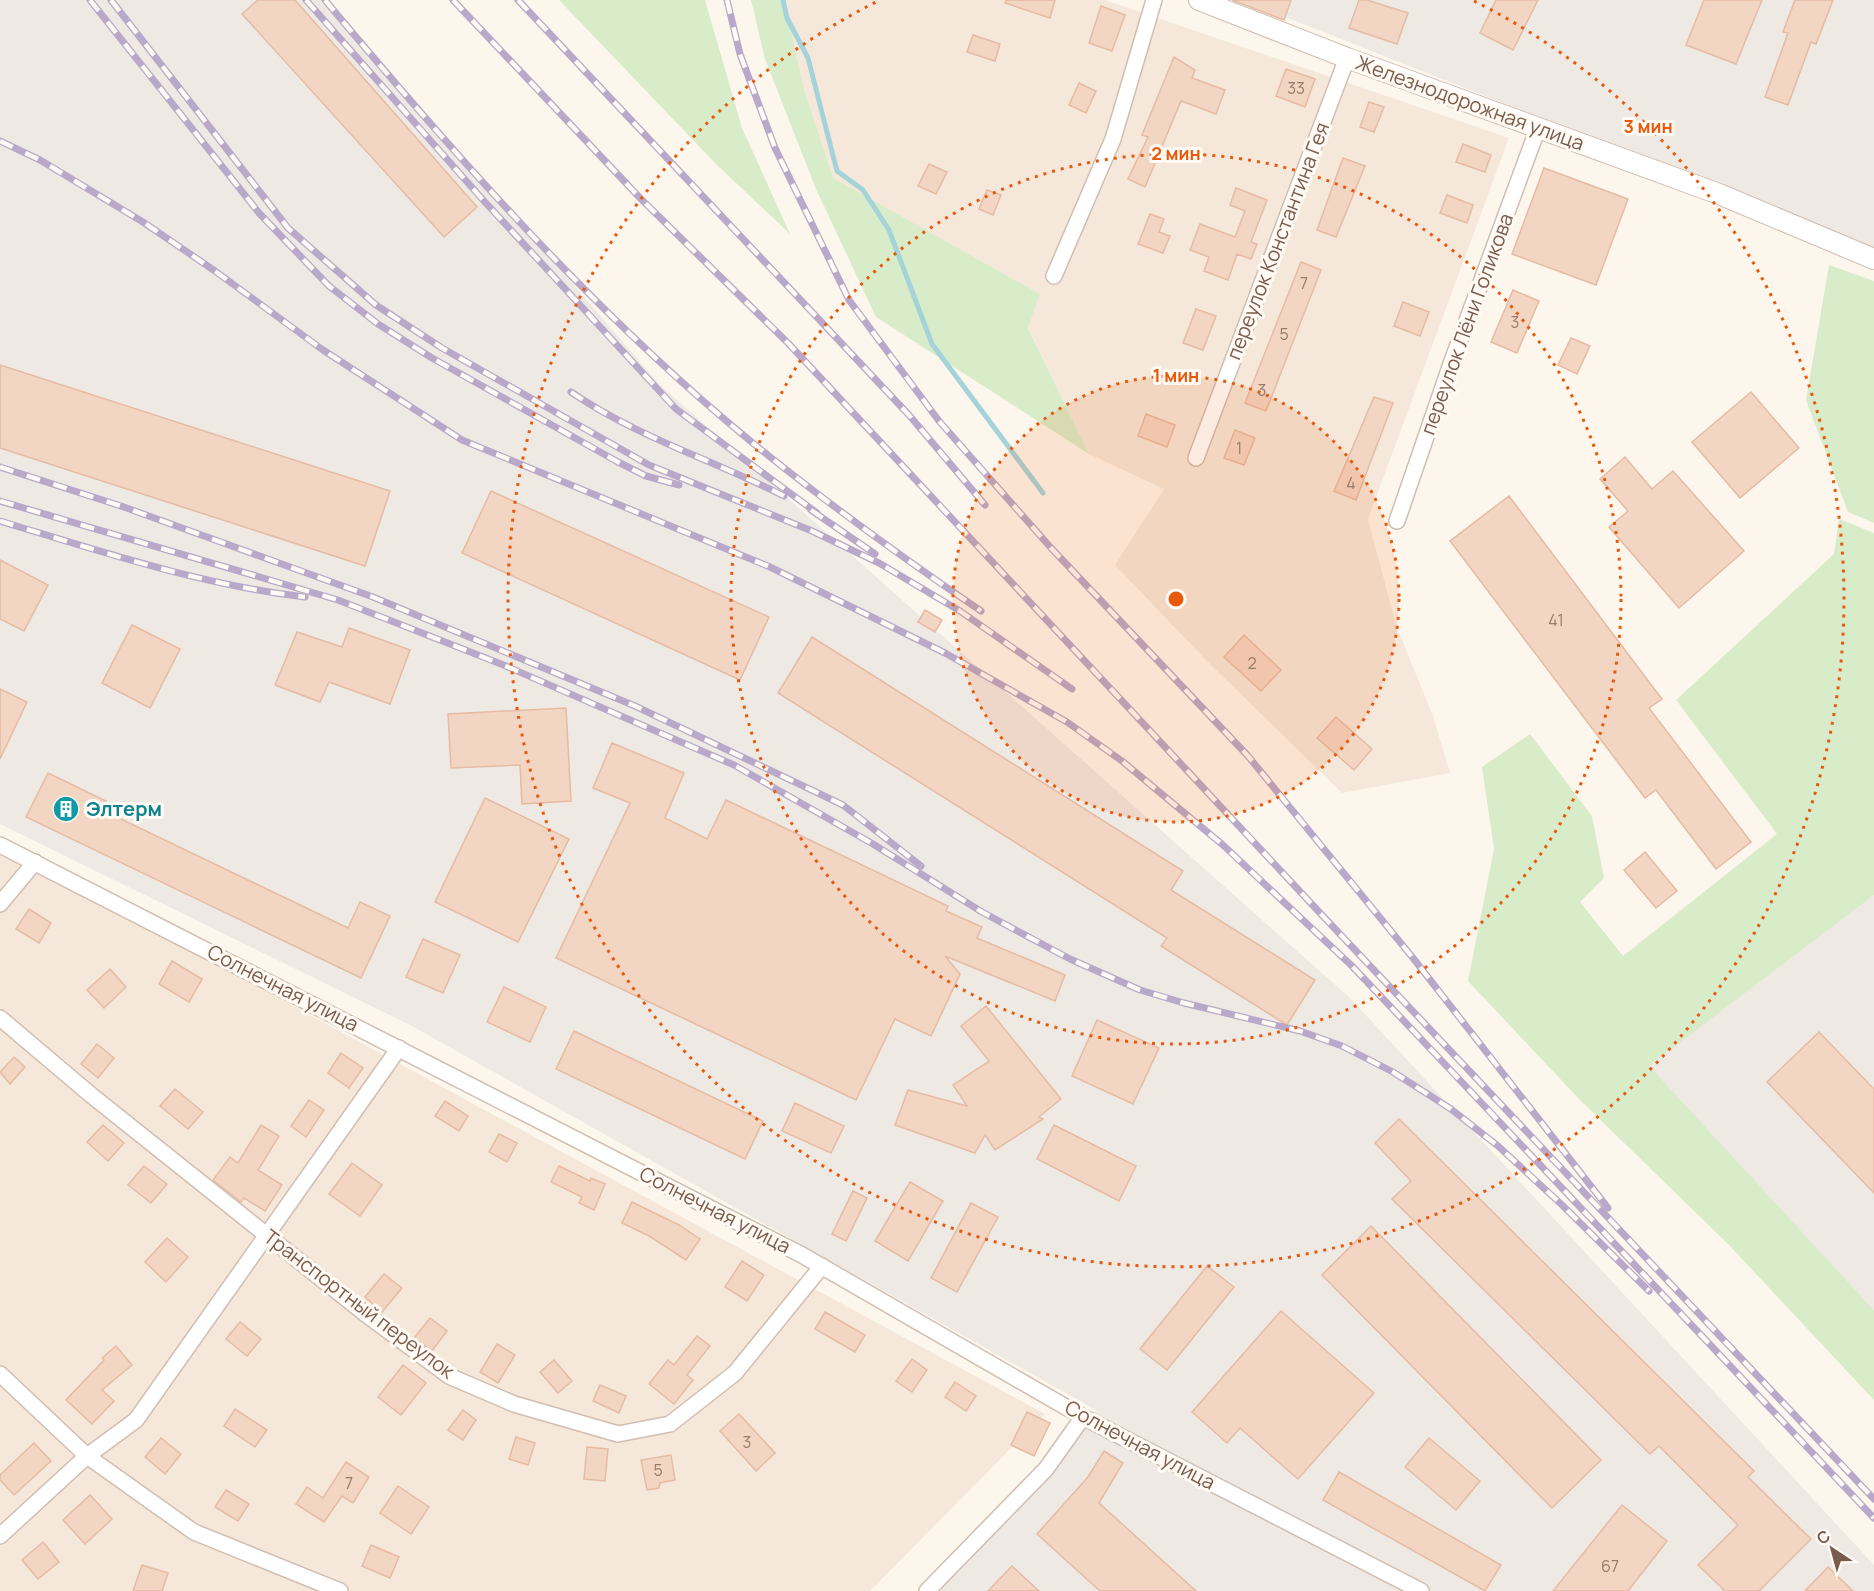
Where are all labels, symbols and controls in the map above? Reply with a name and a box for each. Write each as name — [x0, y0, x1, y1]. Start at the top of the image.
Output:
street label: Железнодорожная улица — [1352, 49, 1588, 156]
house number: 33 — [1287, 77, 1305, 99]
text: 3 мин — [1623, 114, 1673, 138]
street label: переулок Константина Гея — [1220, 118, 1335, 363]
text: 2 мин — [1151, 141, 1201, 165]
street label: переулок Лёни Голикова — [1414, 209, 1519, 438]
house number: 7 — [1300, 272, 1308, 294]
house number: 3 — [1511, 311, 1519, 333]
house number: 5 — [1279, 323, 1289, 345]
text: 1 мин — [1153, 363, 1199, 387]
house number: 3 — [1258, 379, 1266, 401]
house number: 1 — [1236, 437, 1242, 459]
house number: 4 — [1346, 472, 1356, 494]
centre of rings — [1166, 589, 1186, 609]
house number: 41 — [1548, 609, 1564, 631]
house number: 2 — [1247, 652, 1257, 674]
building icon: Элтерм — [51, 794, 81, 824]
place label: Элтерм — [86, 795, 162, 822]
street label: Солнечная улица — [203, 938, 364, 1037]
street label: Солнечная улица — [635, 1160, 796, 1259]
street label: Транспортный переулок — [258, 1223, 461, 1385]
street label: Солнечная улица — [1060, 1394, 1220, 1496]
house number: 3 — [743, 1431, 751, 1453]
house number: 5 — [653, 1459, 663, 1481]
house number: 7 — [345, 1472, 353, 1494]
north arrow — [1802, 1519, 1862, 1579]
text: С — [1812, 1524, 1835, 1549]
house number: 67 — [1601, 1555, 1619, 1577]

